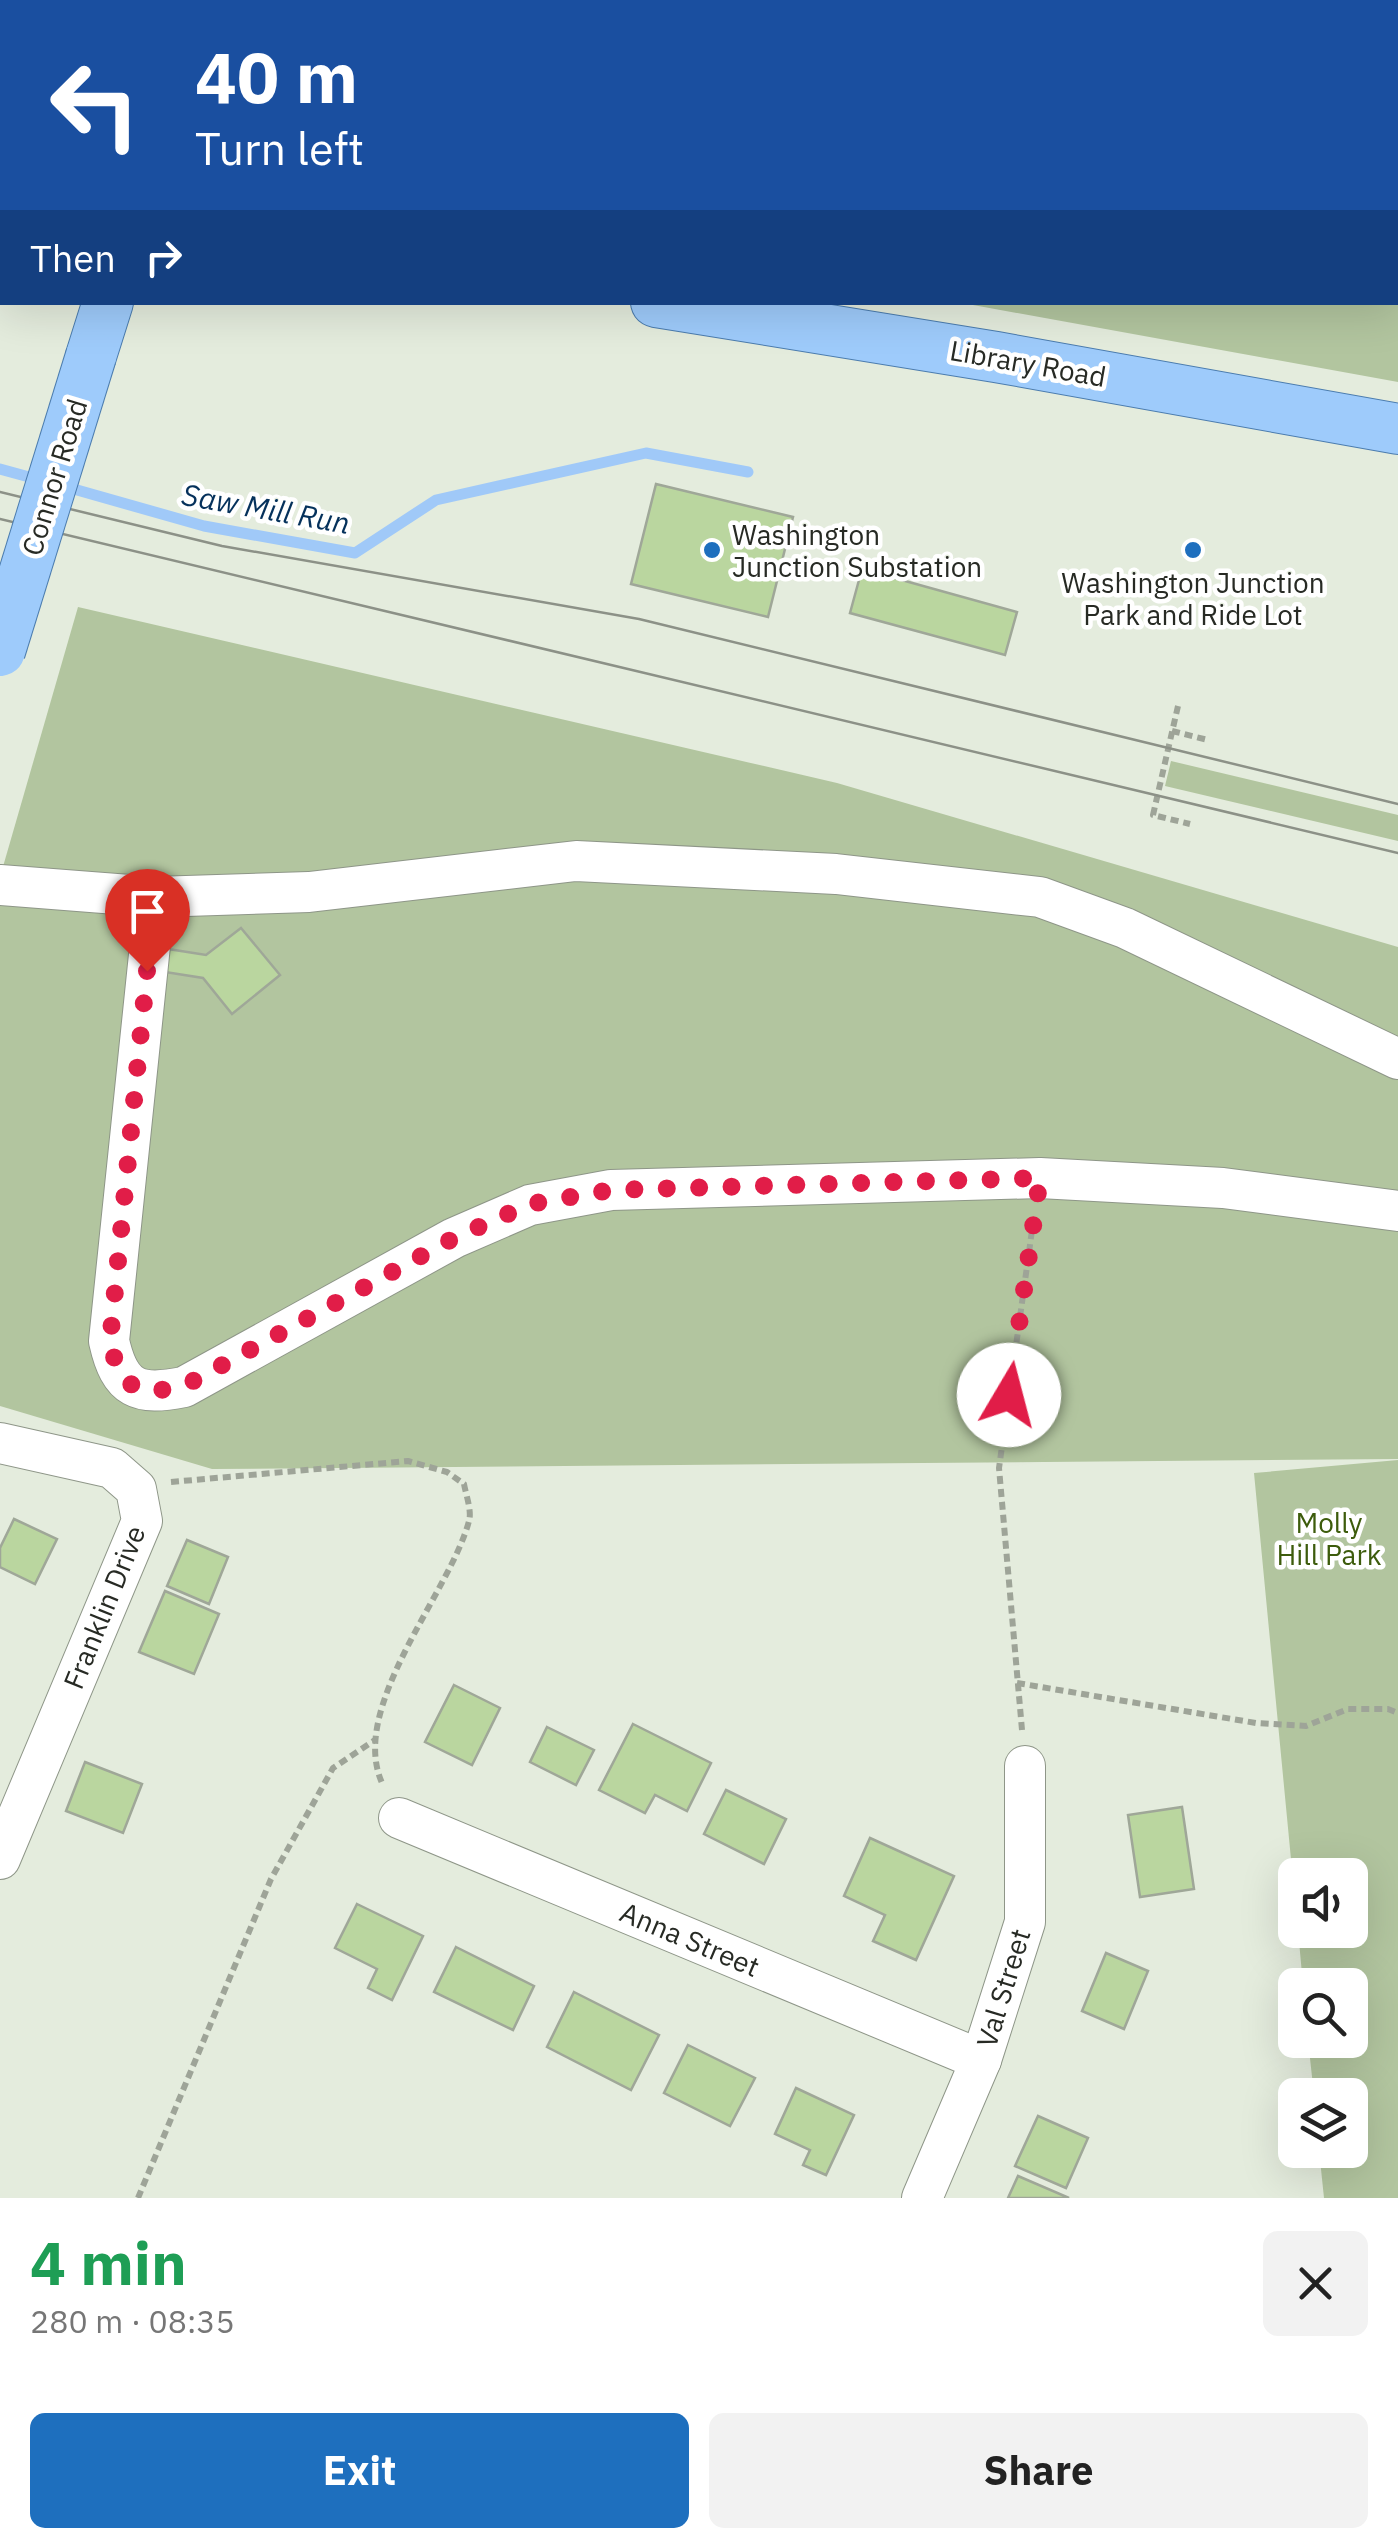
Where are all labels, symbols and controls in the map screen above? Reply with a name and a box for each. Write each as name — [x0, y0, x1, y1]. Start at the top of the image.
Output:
text: 40 m — [195, 31, 358, 122]
icon: left — [30, 40, 160, 170]
text: Turn left — [195, 119, 364, 177]
icon: right — [136, 230, 191, 285]
text: Then — [30, 233, 116, 282]
street label: Library Road — [947, 331, 1109, 395]
street label: Connor Road — [13, 394, 95, 560]
water label: Saw Mill Run — [179, 474, 353, 542]
place label: Washington Junction Substation — [732, 516, 982, 585]
marker: Washington Junction Substation — [701, 539, 723, 561]
marker: Washington Junction Park and Ride Lot — [1182, 539, 1204, 561]
place label: Washington Junction Park and Ride Lot — [1061, 564, 1325, 633]
pin — [105, 869, 190, 972]
icon: arrive — [120, 884, 175, 939]
position arrow — [957, 1343, 1061, 1447]
park label: Molly Hill Park — [1276, 1504, 1382, 1573]
street label: Franklin Drive — [54, 1520, 154, 1694]
map controls — [1278, 1858, 1368, 2168]
button: sound — [1278, 1858, 1368, 1948]
street label: Anna Street — [615, 1893, 765, 1985]
street label: Val Street — [967, 1924, 1039, 2052]
button: search — [1278, 1968, 1368, 2058]
button: layers — [1278, 2078, 1368, 2168]
text: 4 min — [30, 2223, 187, 2302]
button: close — [1263, 2231, 1368, 2336]
text: 280 m · 08:35 — [30, 2300, 235, 2342]
button: Exit — [30, 2413, 689, 2528]
button: Share — [709, 2413, 1368, 2528]

